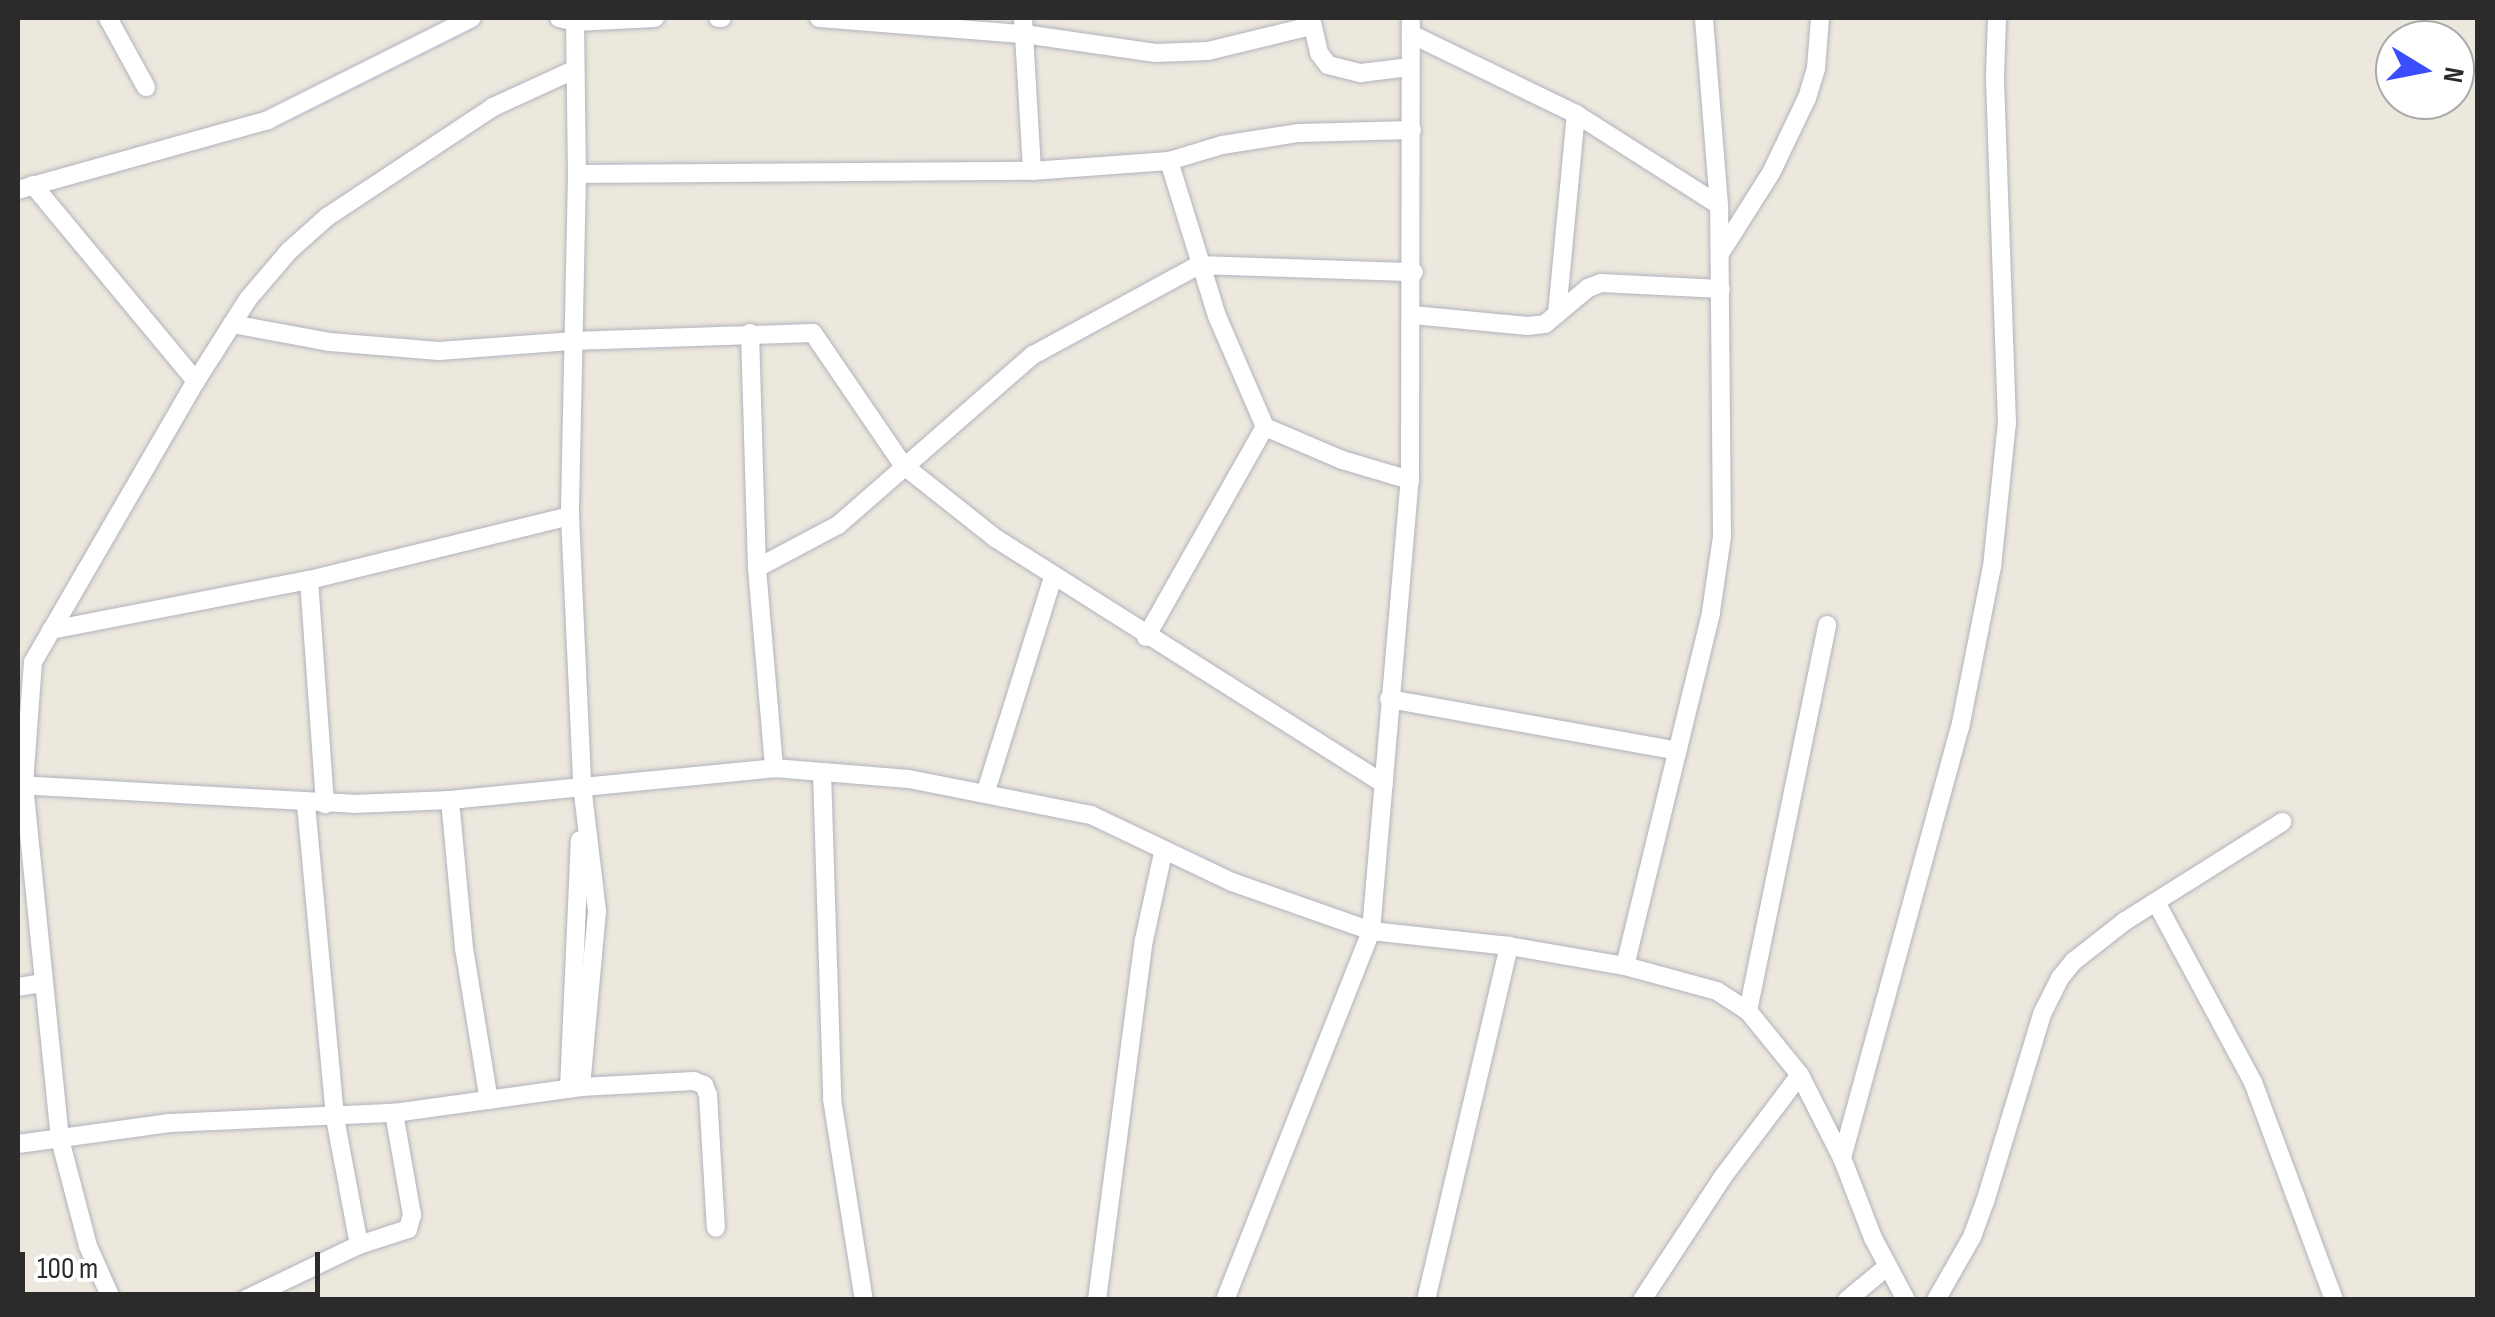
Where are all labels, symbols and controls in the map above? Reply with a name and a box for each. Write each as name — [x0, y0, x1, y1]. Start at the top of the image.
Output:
north arrow — [2375, 20, 2475, 120]
text: N — [2436, 65, 2471, 85]
scale bar — [25, 1232, 325, 1294]
text: 100 m — [37, 1251, 98, 1287]

